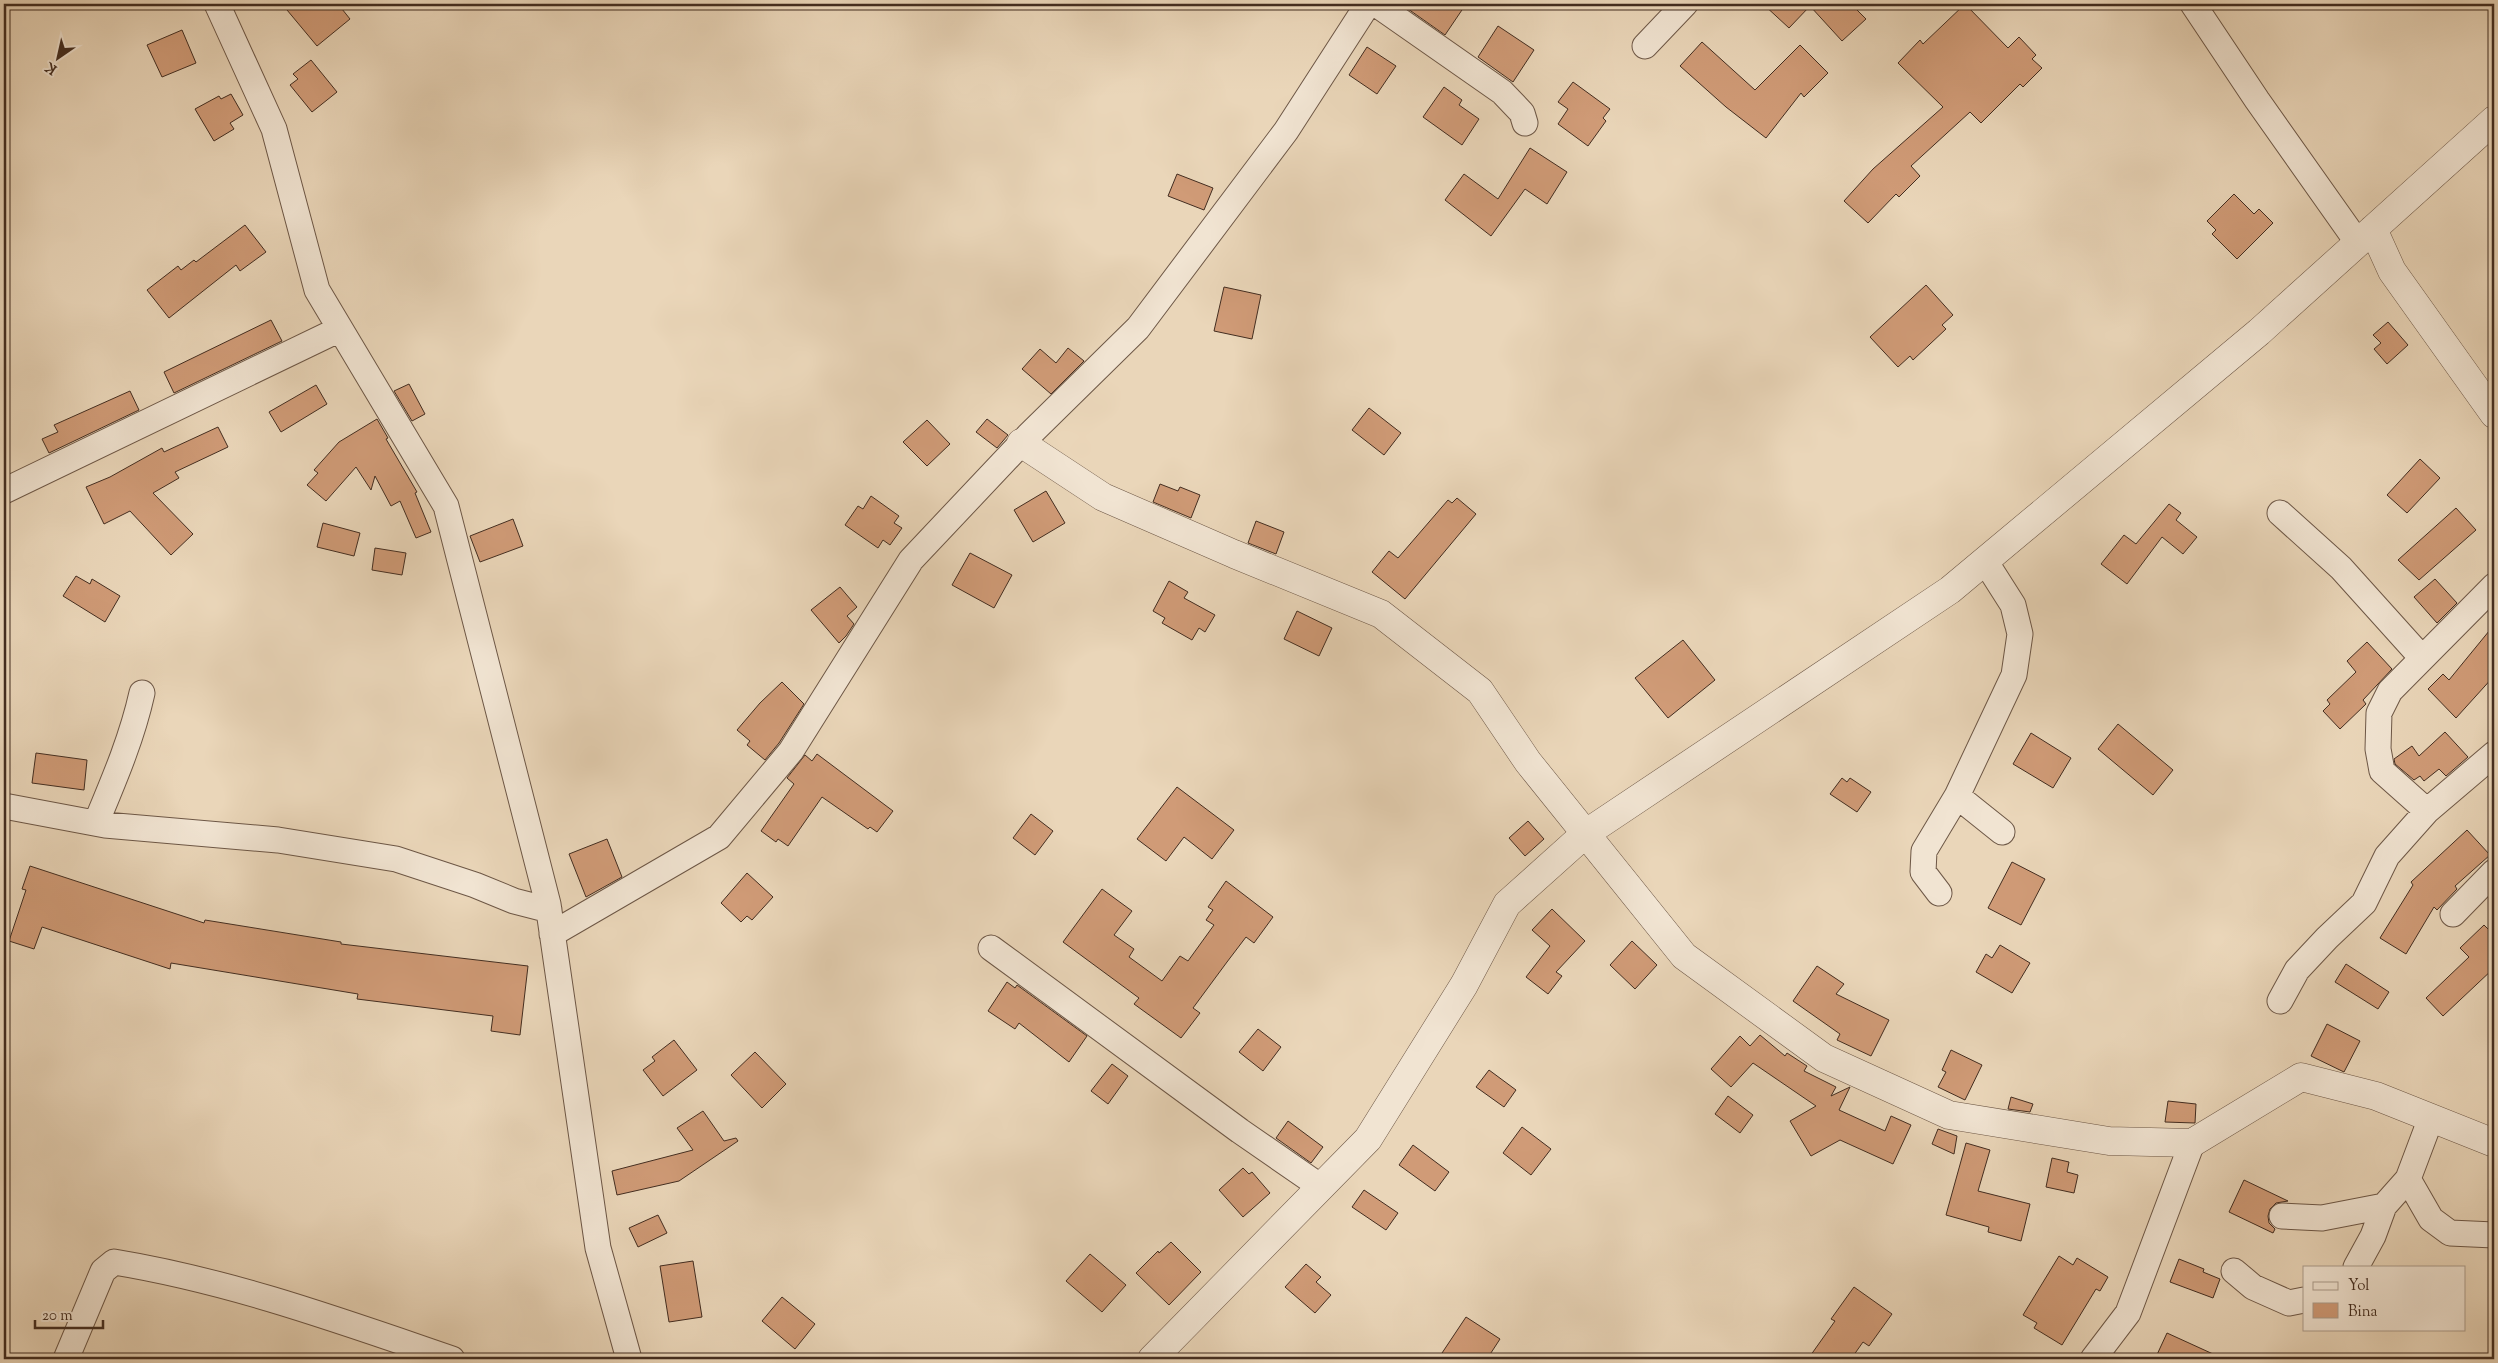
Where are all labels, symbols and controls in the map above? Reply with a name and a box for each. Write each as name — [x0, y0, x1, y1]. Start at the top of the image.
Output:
north arrow — [32, 32, 82, 82]
text: K — [41, 56, 62, 78]
legend — [2303, 1266, 2466, 1330]
text: Yol — [2348, 1276, 2370, 1297]
scale bar — [35, 1298, 102, 1330]
text: Bina — [2348, 1302, 2378, 1323]
text: 20 m — [42, 1306, 73, 1327]

